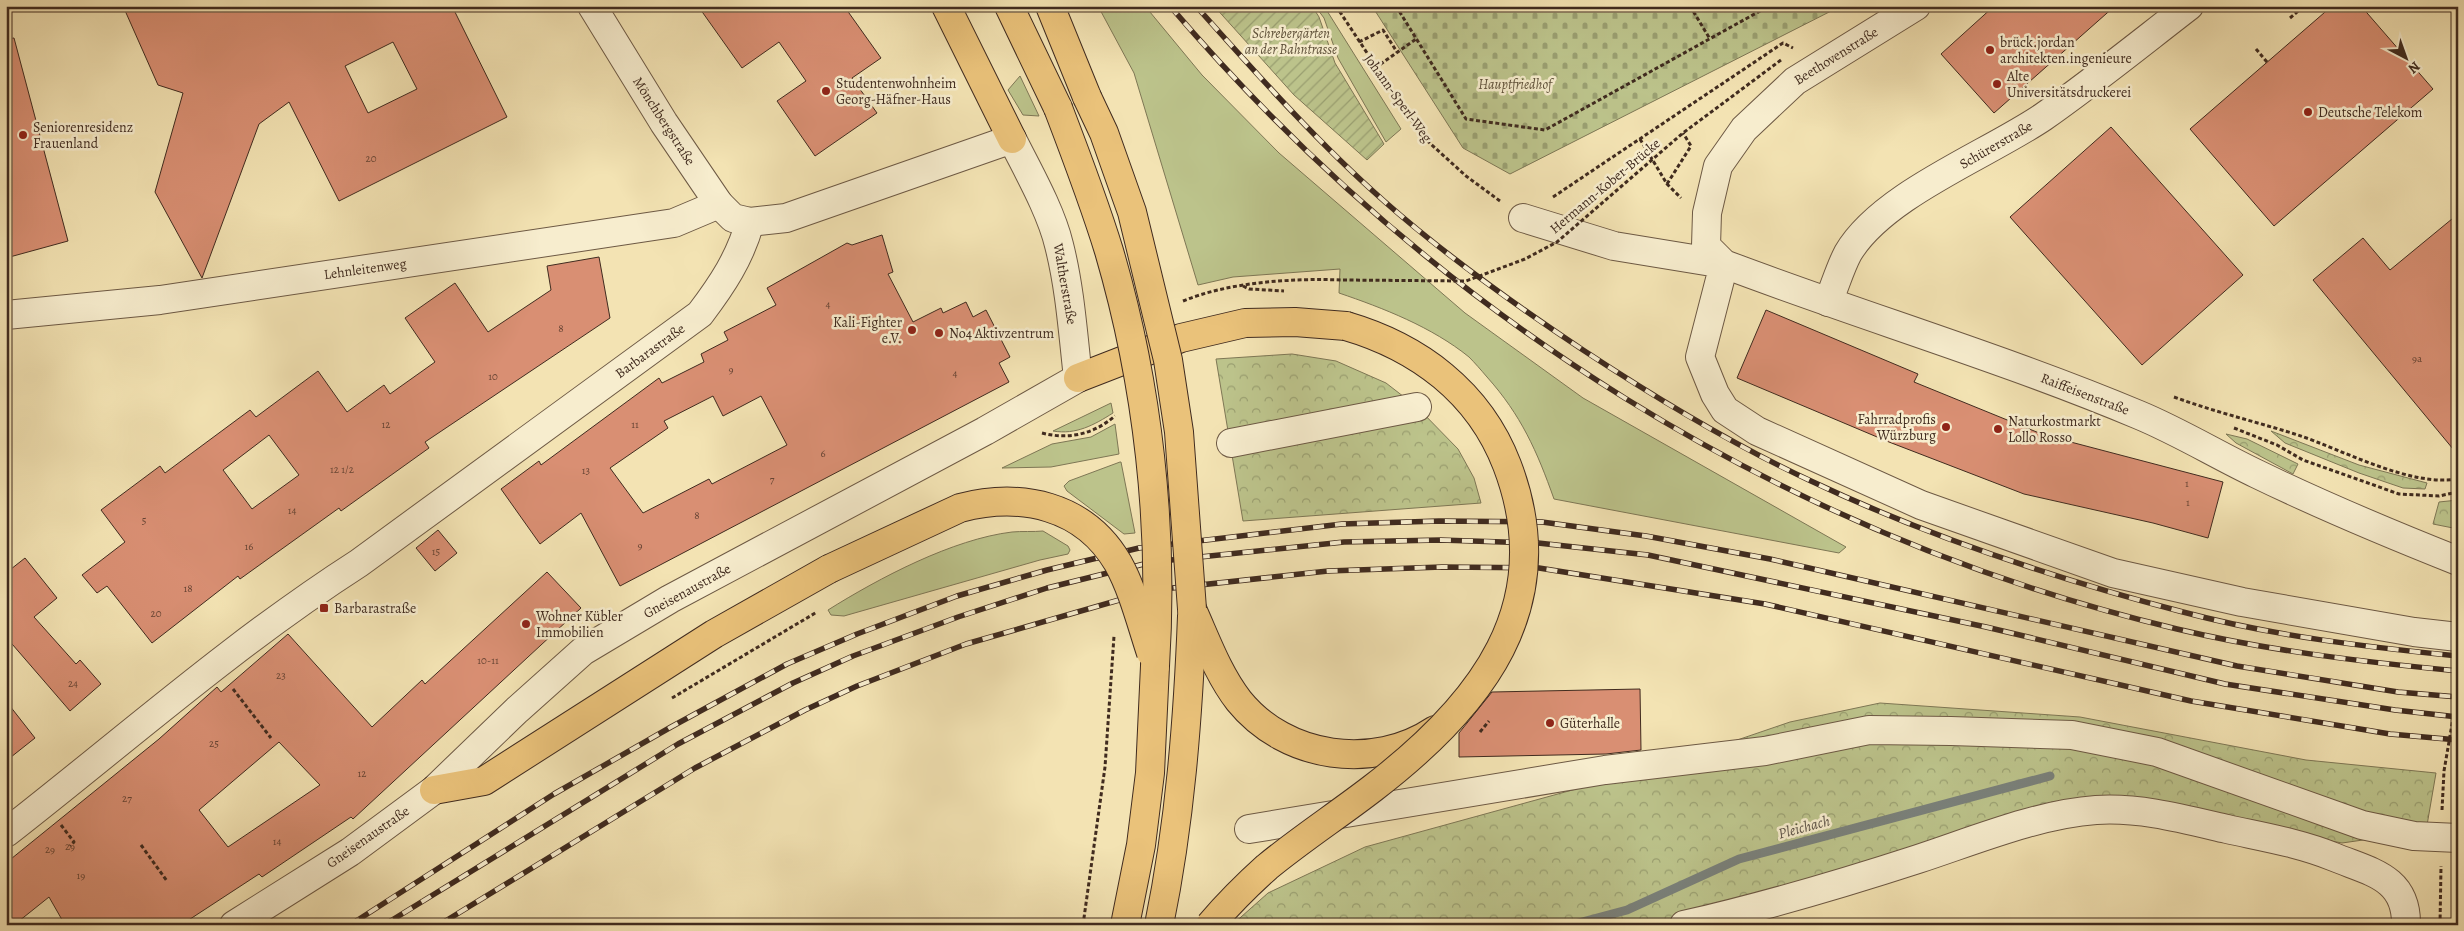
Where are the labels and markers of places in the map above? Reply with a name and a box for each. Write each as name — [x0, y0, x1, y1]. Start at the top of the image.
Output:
place label: brück.jordan architekten.ingenieure — [2000, 33, 2132, 68]
marker: brück.jordan architekten.ingenieure — [1984, 44, 1996, 56]
place label: Alte Universitätsdruckerei — [2006, 67, 2131, 102]
place label: Studentenwohnheim Georg-Häfner-Haus — [836, 74, 957, 109]
marker: Alte Universitätsdruckerei — [1991, 78, 2003, 90]
marker: Studentenwohnheim Georg-Häfner-Haus — [820, 85, 832, 97]
place label: Deutsche Telekom — [2318, 103, 2423, 122]
marker: Deutsche Telekom — [2302, 106, 2314, 118]
place label: Seniorenresidenz Frauenland — [33, 118, 133, 153]
marker: Seniorenresidenz Frauenland — [17, 129, 29, 141]
place label: Kali-Fighter e.V. — [833, 313, 903, 348]
marker: Kali-Fighter e.V. — [906, 324, 918, 336]
place label: No4 Aktivzentrum — [949, 324, 1054, 343]
marker: No4 Aktivzentrum — [933, 327, 945, 339]
place label: Fahrradprofis Würzburg — [1857, 410, 1936, 445]
place label: Naturkostmarkt Lollo Rosso — [2008, 412, 2101, 447]
marker: Fahrradprofis Würzburg — [1940, 421, 1952, 433]
marker: Naturkostmarkt Lollo Rosso — [1992, 423, 2004, 435]
place label: Barbarastraße — [334, 599, 416, 618]
marker: Barbarastraße — [318, 602, 330, 614]
place label: Wohner Kübler Immobilien — [535, 607, 623, 642]
marker: Wohner Kübler Immobilien — [520, 618, 532, 630]
place label: Güterhalle — [1560, 714, 1620, 733]
marker: Güterhalle — [1544, 717, 1556, 729]

